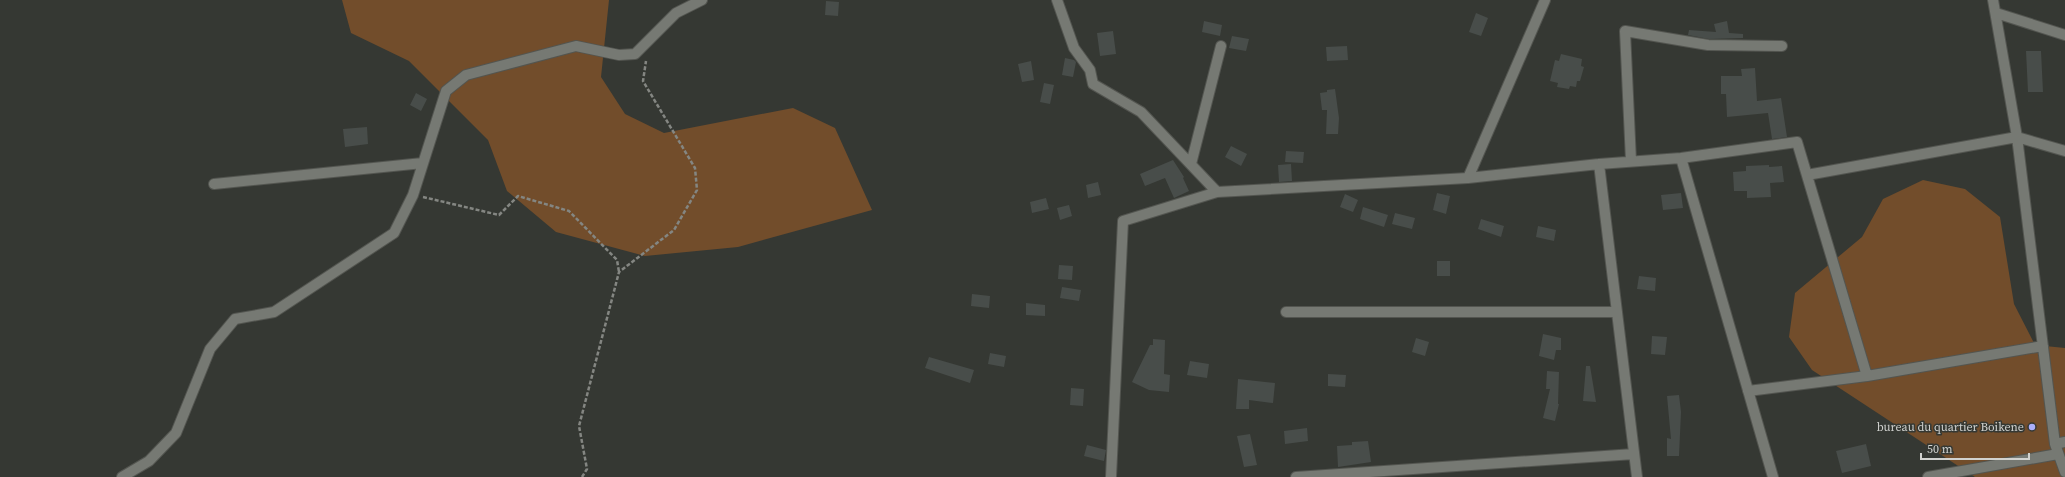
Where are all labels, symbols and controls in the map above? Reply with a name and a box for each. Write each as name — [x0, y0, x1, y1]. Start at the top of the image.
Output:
place label: bureau du quartier Boikene — [1877, 419, 2024, 435]
marker: bureau du quartier Boikene — [2027, 422, 2037, 432]
scale bar — [1921, 435, 2029, 461]
text: 50 m — [1927, 441, 1953, 457]

